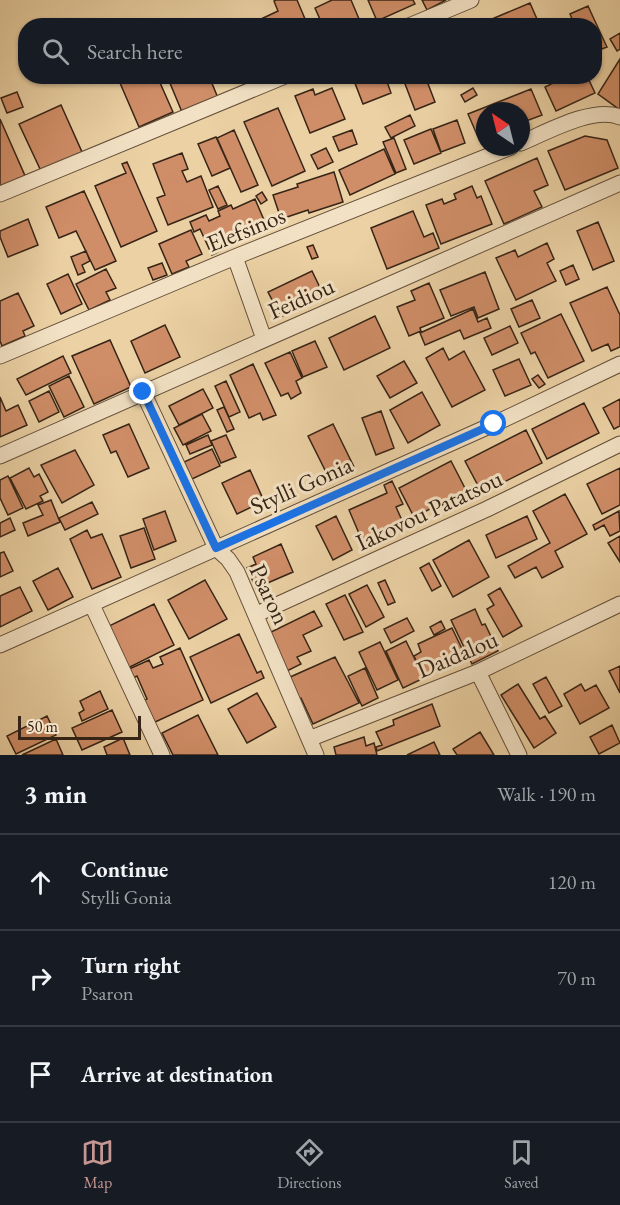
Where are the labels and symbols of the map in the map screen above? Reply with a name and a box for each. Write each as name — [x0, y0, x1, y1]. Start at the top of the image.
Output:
north arrow — [476, 102, 530, 156]
street label: Elefsinos — [202, 199, 290, 259]
street label: Feidiou — [263, 270, 339, 326]
route end — [129, 378, 155, 404]
route start — [480, 410, 506, 436]
street label: Stylli Gonia — [245, 449, 357, 521]
street label: Iakovou Patatsou — [351, 462, 508, 558]
street label: Psaron — [243, 559, 298, 629]
street label: Daidalou — [412, 623, 503, 685]
scale bar — [18, 713, 141, 740]

